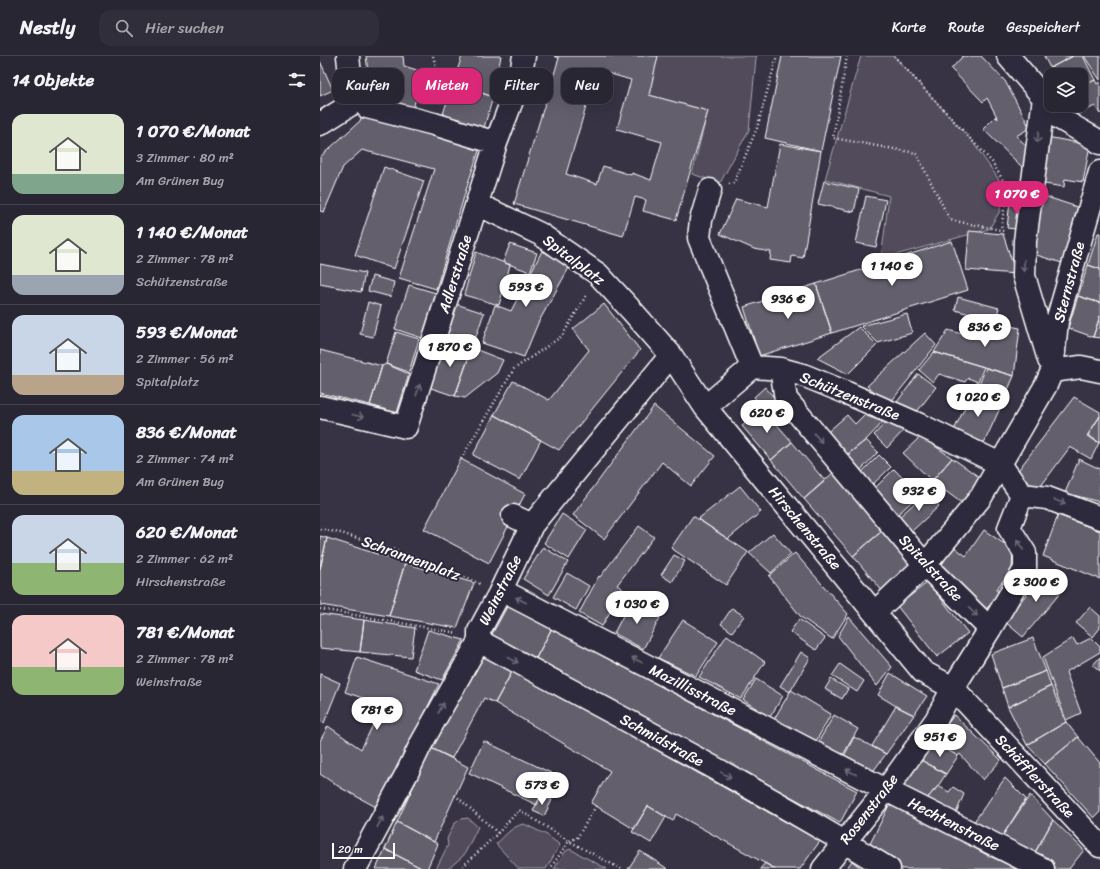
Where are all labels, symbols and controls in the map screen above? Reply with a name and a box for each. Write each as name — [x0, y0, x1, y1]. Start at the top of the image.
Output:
search box — [99, 10, 379, 46]
text: Nestly — [20, 11, 75, 44]
text: Hier suchen — [145, 15, 224, 41]
text: Karte — [892, 15, 926, 40]
text: Route — [948, 15, 984, 40]
text: Gespeichert — [1006, 15, 1080, 40]
icon: search — [113, 17, 135, 39]
text: 14 Objekte — [12, 65, 94, 95]
chip: Kaufen — [332, 68, 404, 104]
chip: Mieten — [412, 68, 482, 104]
chip: Filter — [490, 68, 553, 104]
chip: Neu — [561, 68, 613, 104]
map controls — [1044, 68, 1088, 112]
button: layers — [1044, 68, 1088, 112]
icon: filters — [286, 69, 308, 91]
text: 1 070 €/Monat — [136, 116, 251, 146]
icon: home — [44, 130, 92, 178]
one-way arrow — [1035, 130, 1042, 143]
text: 3 Zimmer · 80 m² — [136, 146, 234, 169]
text: Am Grünen Bug — [136, 169, 224, 192]
pin: 1 070 € — [980, 181, 1054, 215]
text: 1 070 € — [995, 182, 1039, 205]
text: 1 140 €/Monat — [136, 217, 248, 247]
street label: Spitalplatz — [537, 228, 612, 293]
icon: home — [44, 231, 92, 279]
street label: Adlerstraße — [430, 232, 479, 317]
street label: Sternstraße — [1046, 239, 1092, 325]
text: 2 Zimmer · 78 m² — [136, 247, 234, 270]
pin: 1 140 € — [855, 253, 929, 287]
text: 1 140 € — [871, 254, 913, 277]
one-way arrow — [1020, 259, 1028, 272]
text: Schützenstraße — [136, 270, 228, 293]
pin: 593 € — [498, 274, 554, 308]
text: 593 € — [508, 275, 544, 298]
pin: 936 € — [760, 286, 816, 320]
text: 936 € — [771, 287, 805, 310]
pin: 836 € — [957, 314, 1013, 348]
text: 836 € — [968, 315, 1002, 338]
text: 593 €/Monat — [136, 317, 238, 347]
icon: home — [44, 331, 92, 379]
pin: 1 870 € — [413, 334, 487, 368]
text: 1 870 € — [428, 335, 472, 358]
text: 2 Zimmer · 56 m² — [136, 347, 234, 370]
street label: Schützenstraße — [796, 364, 904, 428]
text: Spitalplatz — [136, 370, 199, 393]
one-way arrow — [415, 384, 422, 397]
pin: 1 020 € — [941, 384, 1015, 418]
text: 1 020 € — [956, 385, 1000, 408]
pin: 620 € — [739, 400, 795, 434]
text: 620 € — [749, 401, 785, 424]
one-way arrow — [351, 412, 364, 420]
text: 836 €/Monat — [136, 417, 237, 447]
icon: home — [44, 431, 92, 479]
one-way arrow — [814, 432, 823, 443]
text: 2 Zimmer · 74 m² — [136, 447, 234, 470]
text: Am Grünen Bug — [136, 470, 224, 493]
pin: 932 € — [891, 478, 947, 512]
text: 932 € — [902, 479, 936, 502]
street label: Hirschenstraße — [762, 480, 848, 576]
one-way arrow — [1054, 499, 1066, 507]
text: 620 €/Monat — [136, 517, 238, 547]
street label: Schrannenplatz — [358, 528, 465, 588]
street label: Spitalstraße — [892, 528, 970, 608]
icon: home — [44, 531, 92, 579]
one-way arrow — [1016, 539, 1024, 550]
text: 2 Zimmer · 62 m² — [136, 547, 233, 570]
street label: Weinstraße — [471, 550, 529, 630]
pin: 2 300 € — [999, 569, 1073, 603]
text: Hirschenstraße — [136, 570, 226, 593]
text: 2 300 € — [1013, 570, 1059, 593]
pin: 1 030 € — [600, 591, 674, 625]
text: 1 030 € — [615, 592, 659, 615]
one-way arrow — [515, 596, 527, 604]
one-way arrow — [968, 607, 978, 617]
text: 781 €/Monat — [136, 617, 235, 647]
icon: home — [44, 631, 92, 679]
text: 2 Zimmer · 78 m² — [136, 647, 234, 670]
one-way arrow — [507, 656, 519, 664]
one-way arrow — [631, 656, 643, 663]
street label: Mazillisstraße — [645, 657, 742, 723]
text: Weinstraße — [136, 670, 202, 693]
pin: 781 € — [349, 697, 405, 731]
text: 781 € — [361, 698, 393, 721]
one-way arrow — [438, 702, 446, 714]
street label: Schmidstraße — [615, 706, 709, 774]
pin: 951 € — [912, 724, 968, 758]
text: 951 € — [923, 725, 957, 748]
street label: Schäfflerstraße — [989, 728, 1081, 824]
street label: Rosenstraße — [833, 768, 905, 850]
one-way arrow — [845, 768, 857, 775]
one-way arrow — [720, 771, 732, 779]
pin: 573 € — [514, 772, 570, 806]
text: 573 € — [525, 773, 559, 796]
street label: Hechtenstraße — [903, 790, 1005, 858]
one-way arrow — [377, 817, 385, 829]
text: 20 m — [338, 840, 363, 859]
scale bar — [332, 841, 395, 860]

